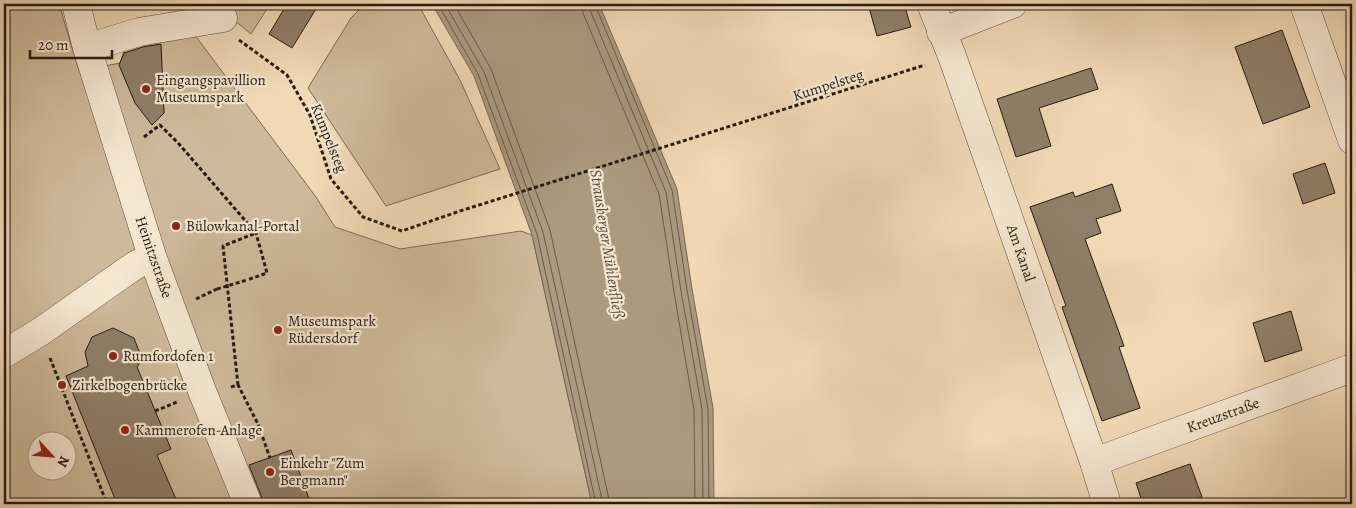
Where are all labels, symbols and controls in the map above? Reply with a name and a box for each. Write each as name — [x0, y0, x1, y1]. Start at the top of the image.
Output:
scale bar — [30, 28, 112, 60]
text: 20 m — [38, 35, 69, 55]
street label: Kumpelsteg — [790, 64, 866, 106]
place label: Eingangspavillion Museumspark — [156, 70, 266, 107]
marker: Eingangspavillion Museumspark — [140, 83, 152, 95]
street label: Kumpelsteg — [306, 100, 352, 176]
water label: Strausberger Mühlenfließ — [584, 168, 630, 321]
street label: Heinitzstraße — [131, 213, 177, 301]
place label: Bülowkanal-Portal — [186, 216, 300, 236]
marker: Bülowkanal-Portal — [170, 220, 182, 232]
street label: Am Kanal — [1002, 221, 1040, 284]
place label: Museumspark Rüdersdorf — [288, 311, 377, 348]
marker: Museumspark Rüdersdorf — [272, 324, 284, 336]
place label: Rumfordofen 1 — [123, 346, 213, 366]
marker: Rumfordofen 1 — [107, 350, 119, 362]
place label: Zirkelbogenbrücke — [72, 375, 188, 395]
marker: Zirkelbogenbrücke — [56, 379, 68, 391]
street label: Kreuzstraße — [1184, 393, 1262, 437]
place label: Kammerofen-Anlage — [135, 420, 262, 440]
marker: Kammerofen-Anlage — [119, 424, 131, 436]
north arrow — [28, 430, 78, 480]
text: N — [52, 453, 74, 470]
place label: Einkehr "Zum Bergmann" — [280, 453, 365, 490]
marker: Einkehr "Zum Bergmann" — [264, 466, 276, 478]

